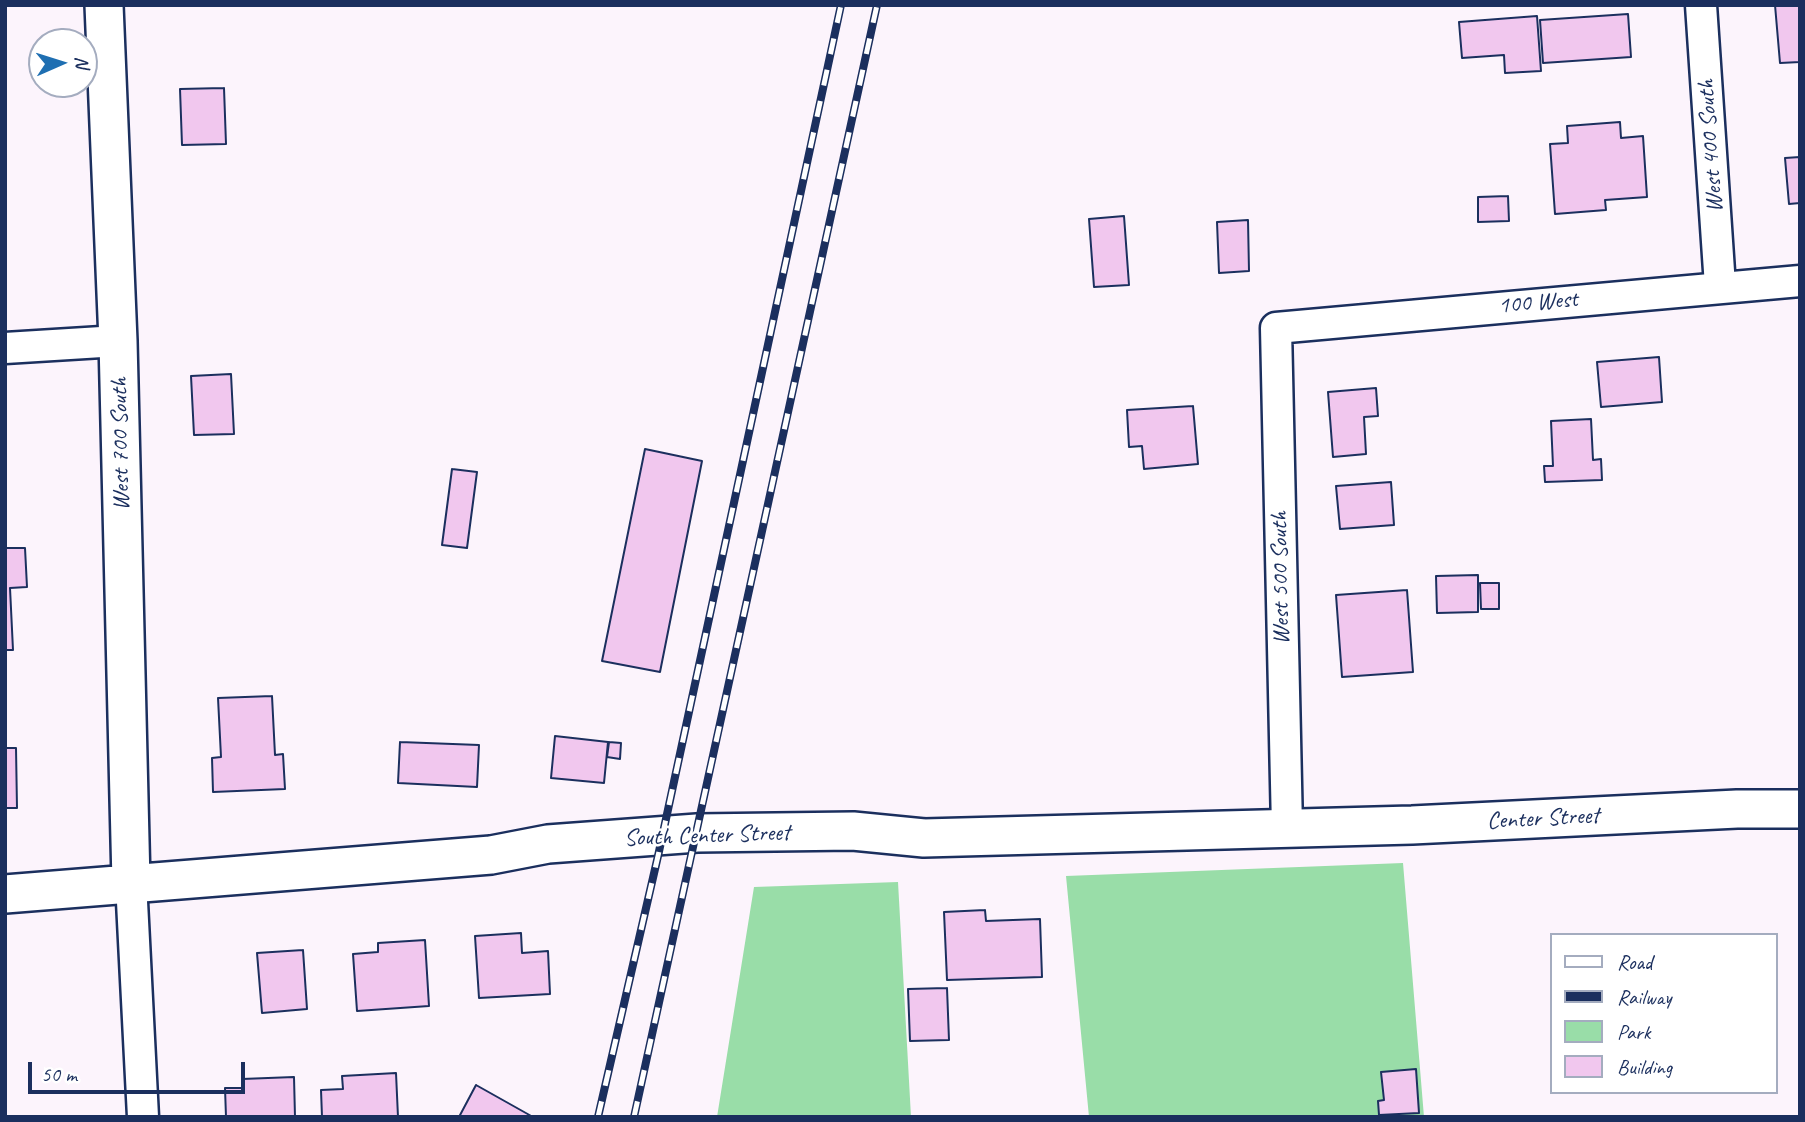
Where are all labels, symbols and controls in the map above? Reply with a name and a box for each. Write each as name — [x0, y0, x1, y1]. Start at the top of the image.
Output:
north arrow — [28, 28, 98, 98]
text: N — [70, 55, 94, 69]
street label: West 400 South — [1692, 79, 1730, 213]
street label: 100 West — [1497, 285, 1579, 321]
street label: West 700 South — [105, 377, 137, 511]
street label: West 500 South — [1265, 511, 1297, 645]
street label: Center Street — [1486, 802, 1600, 836]
street label: South Center Street — [624, 819, 790, 853]
legend — [1549, 933, 1777, 1094]
text: Road — [1617, 949, 1652, 975]
text: Railway — [1617, 984, 1671, 1010]
text: Park — [1617, 1019, 1650, 1045]
scale bar — [32, 1048, 248, 1092]
text: Building — [1617, 1054, 1672, 1080]
text: 50 m — [41, 1061, 77, 1087]

